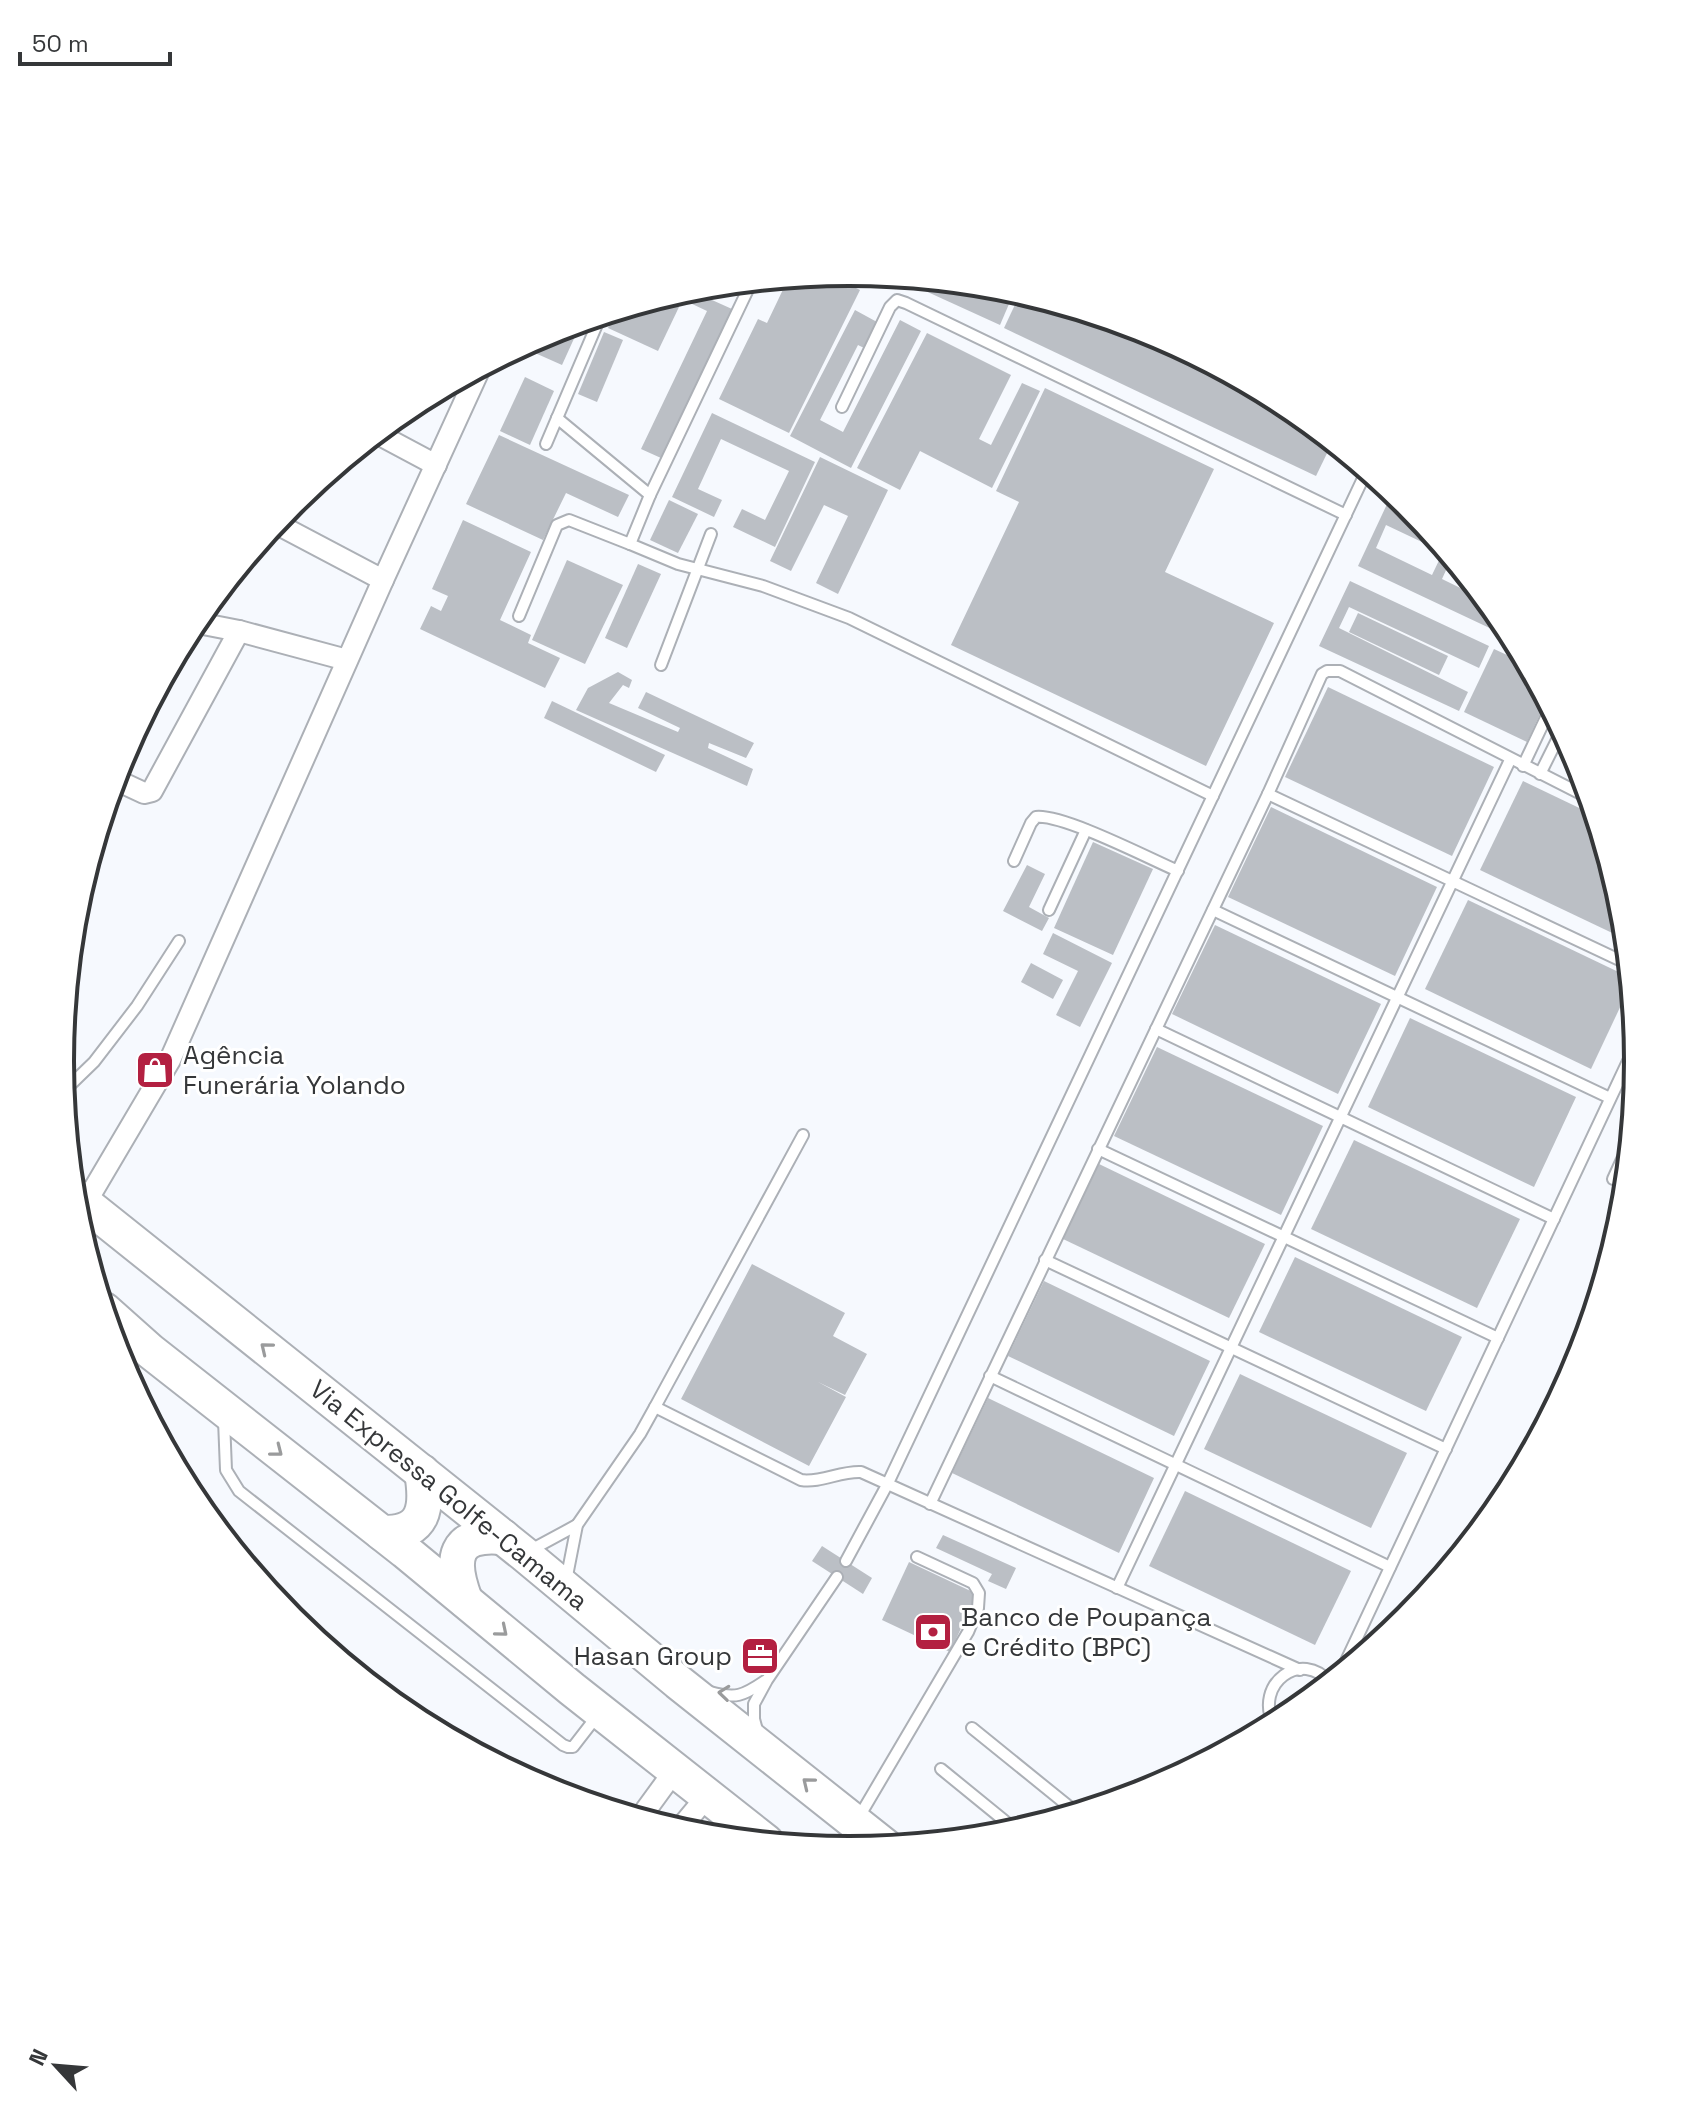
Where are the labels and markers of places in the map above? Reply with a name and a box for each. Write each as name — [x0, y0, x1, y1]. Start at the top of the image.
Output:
place label: Agência Funerária Yolando — [183, 1038, 406, 1102]
shop icon: Agência Funerária Yolando — [134, 1049, 176, 1091]
place label: Banco de Poupança e Crédito (BPC) — [961, 1600, 1212, 1664]
bank icon: Banco de Poupança e Crédito (BPC) — [912, 1611, 954, 1653]
office icon: Hasan Group — [739, 1635, 781, 1677]
place label: Hasan Group — [574, 1639, 732, 1673]

